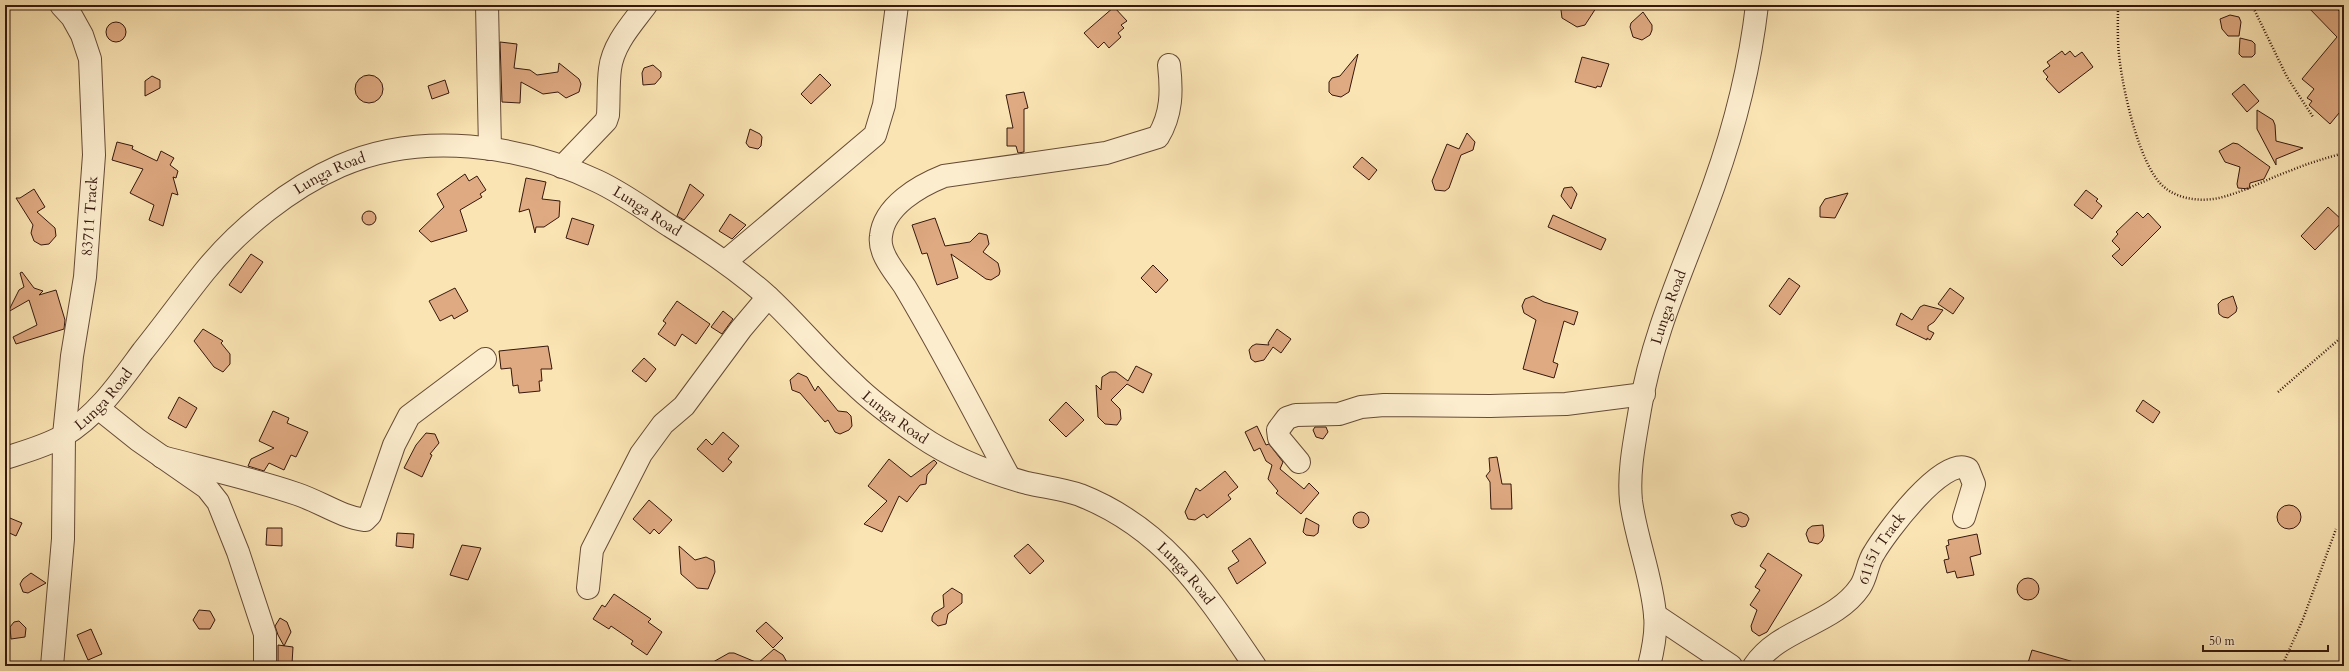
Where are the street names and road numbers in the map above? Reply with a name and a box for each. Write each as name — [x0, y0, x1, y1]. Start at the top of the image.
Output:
street label: Lunga Road — [290, 147, 368, 199]
street label: 83711 Track — [77, 175, 102, 257]
street label: Lunga Road — [609, 181, 685, 241]
street label: Lunga Road — [1646, 267, 1691, 347]
street label: Lunga Road — [70, 364, 137, 435]
street label: Lunga Road — [858, 386, 932, 449]
street label: 61151 Track — [1853, 508, 1910, 587]
street label: Lunga Road — [1153, 537, 1219, 609]

